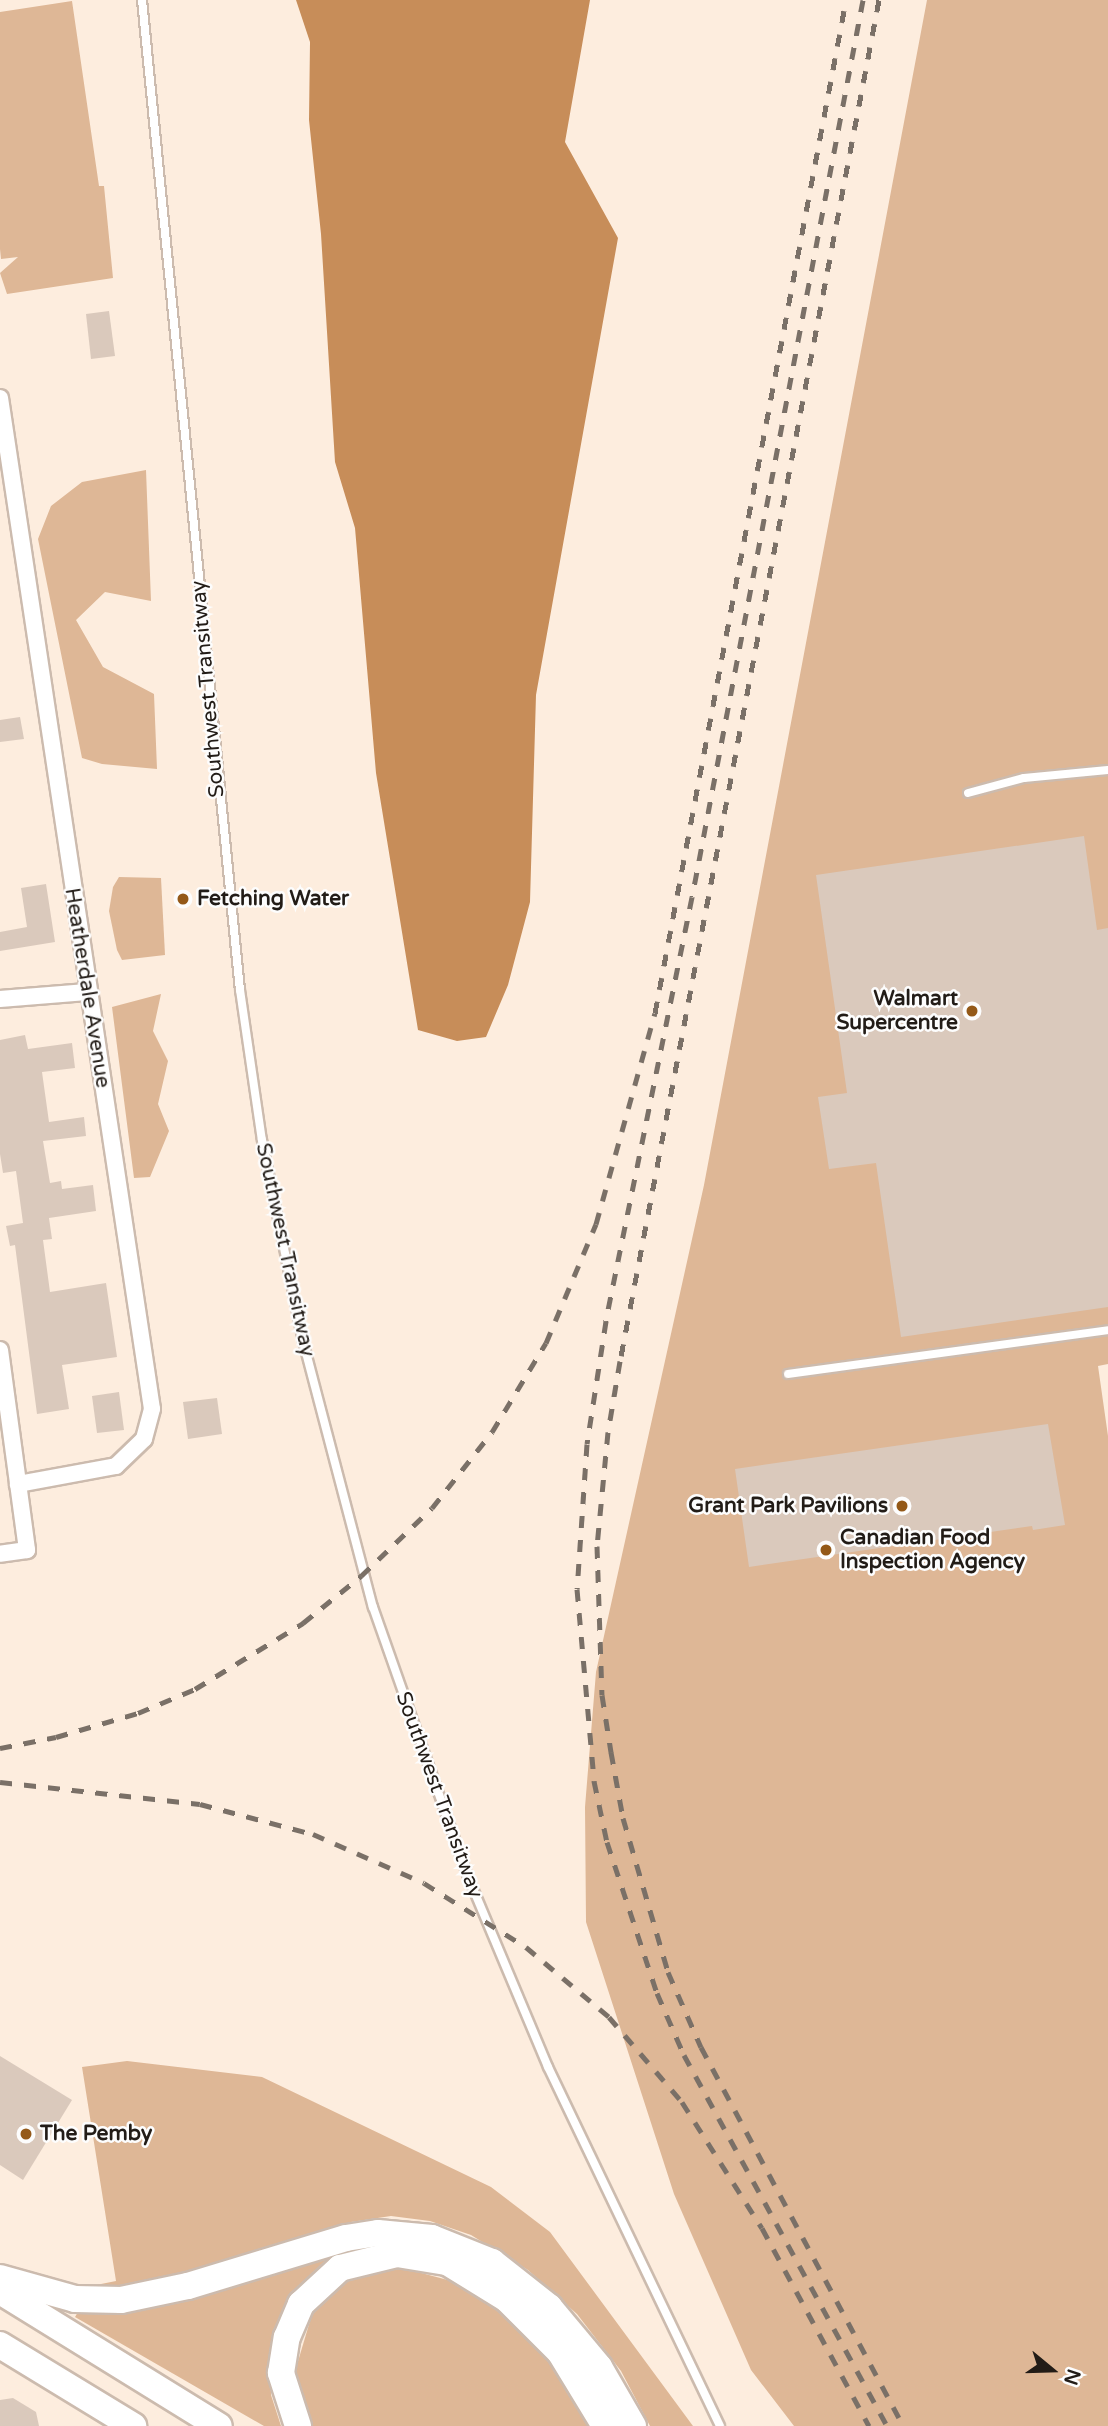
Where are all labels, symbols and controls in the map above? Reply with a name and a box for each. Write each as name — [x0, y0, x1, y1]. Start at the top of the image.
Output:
street label: Southwest Transitway — [186, 579, 230, 799]
street label: Heatherdale Avenue — [59, 886, 115, 1090]
place label: Fetching Water — [197, 886, 349, 912]
marker: Fetching Water — [175, 891, 191, 907]
place label: Walmart Supercentre — [836, 986, 958, 1036]
marker: Walmart Supercentre — [964, 1003, 980, 1019]
street label: Southwest Transitway — [250, 1141, 320, 1359]
place label: Grant Park Pavilions — [688, 1493, 888, 1519]
marker: Grant Park Pavilions — [894, 1498, 910, 1514]
place label: Canadian Food Inspection Agency — [840, 1525, 1025, 1575]
marker: Canadian Food Inspection Agency — [818, 1542, 834, 1558]
street label: Southwest Transitway — [390, 1688, 488, 1902]
place label: The Pemby — [40, 2121, 152, 2147]
marker: The Pemby — [18, 2126, 34, 2142]
north arrow — [1017, 2335, 1087, 2405]
text: N — [1059, 2366, 1085, 2388]

